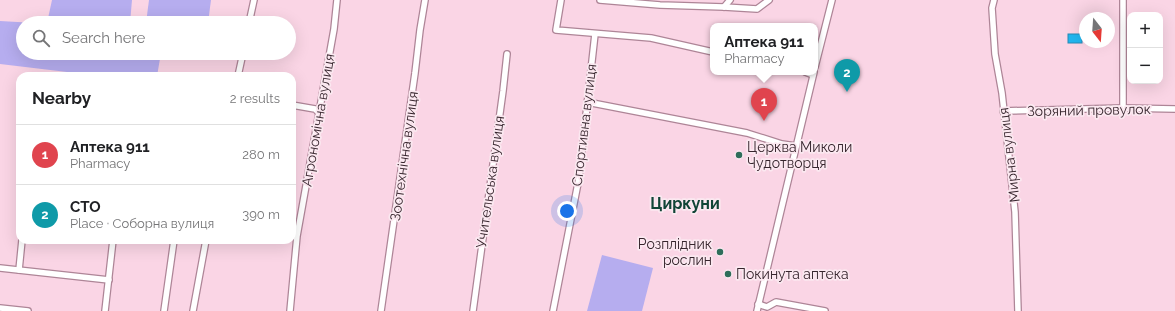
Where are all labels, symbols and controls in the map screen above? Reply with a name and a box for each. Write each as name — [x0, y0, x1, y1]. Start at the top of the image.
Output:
north arrow — [1079, 12, 1115, 48]
map controls — [1127, 12, 1163, 84]
button: + — [1127, 12, 1163, 48]
search box — [16, 16, 296, 60]
popup — [710, 23, 818, 75]
icon: search — [30, 27, 52, 49]
text: Search here — [62, 29, 145, 47]
text: Аптека 911 — [724, 33, 804, 51]
button: − — [1127, 48, 1163, 84]
text: Pharmacy — [724, 51, 785, 66]
street label: Агрономічна вулиця — [298, 52, 338, 188]
pin: 2 — [834, 59, 860, 92]
street label: Спортивна вулиця — [569, 63, 599, 187]
text: Nearby — [32, 88, 91, 108]
pin: 1 — [751, 88, 777, 121]
street label: Зоотехнічна вулиця — [387, 90, 421, 222]
text: 2 results — [230, 91, 280, 106]
street label: Зоряний провулок — [1027, 101, 1151, 119]
street label: Мирна вулиця — [995, 107, 1023, 203]
street label: Учительська вулиця — [473, 115, 507, 249]
text: Аптека 911 — [70, 138, 150, 156]
place label: Церква Миколи Чудотворця — [747, 139, 852, 171]
text: 1 — [42, 147, 48, 162]
text: 280 m — [242, 147, 280, 162]
marker: Церква Миколи Чудотворця — [734, 150, 744, 160]
text: Pharmacy — [70, 156, 130, 171]
district label: Циркуни — [650, 194, 720, 213]
text: СТО — [70, 198, 101, 216]
your location — [557, 201, 577, 221]
text: 2 — [41, 207, 49, 222]
text: 390 m — [242, 207, 280, 222]
text: Place · Соборна вулиця — [70, 216, 214, 231]
place label: Розплідник рослин — [638, 236, 712, 268]
marker: Розплідник рослин — [715, 247, 725, 257]
place label: Покинута аптека — [736, 266, 849, 282]
marker: Покинута аптека — [723, 269, 733, 279]

